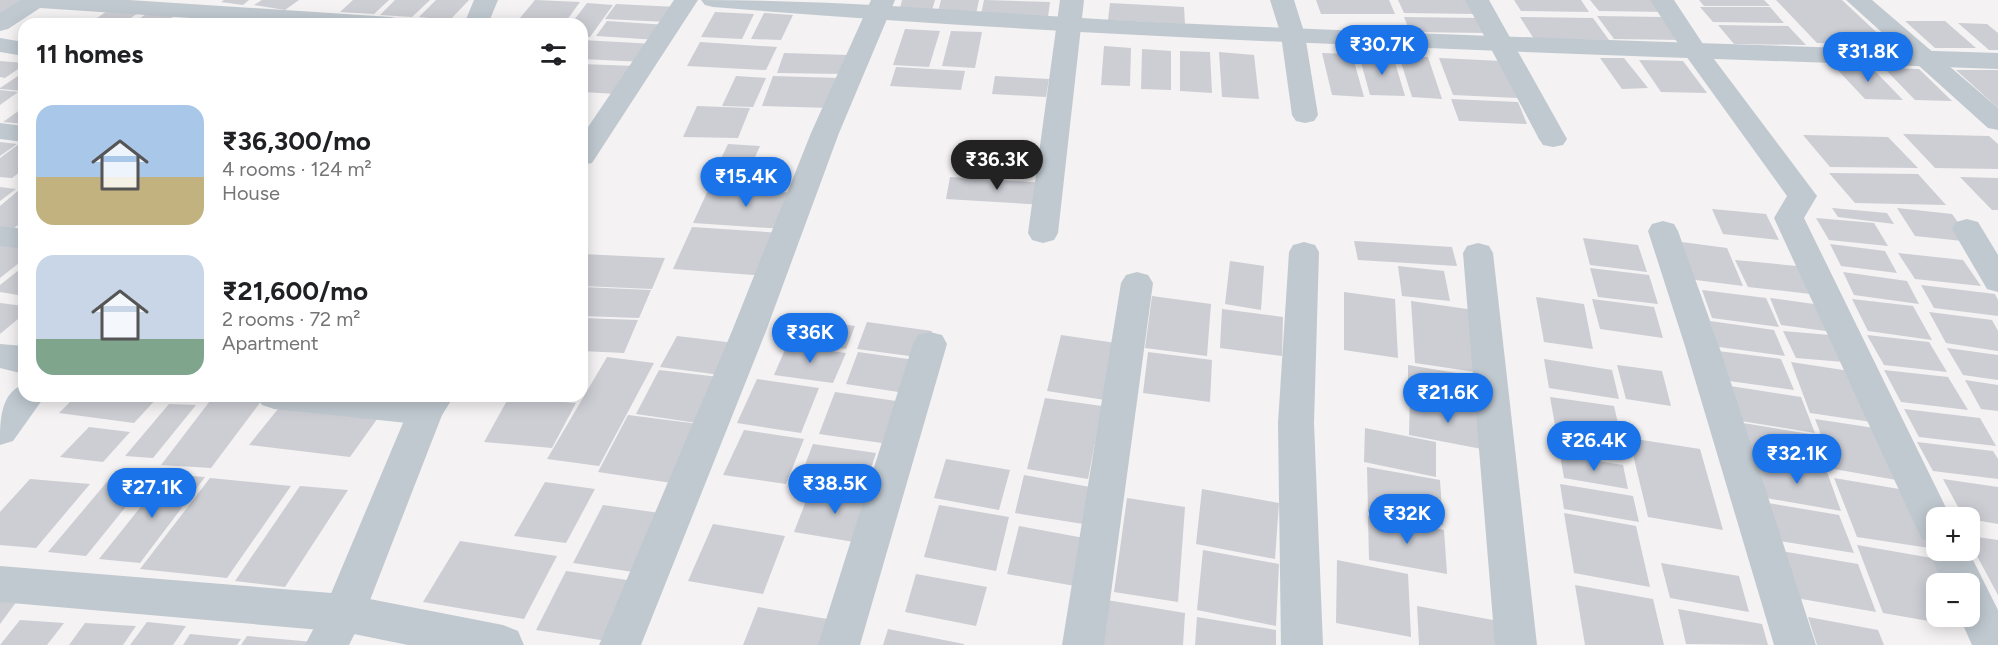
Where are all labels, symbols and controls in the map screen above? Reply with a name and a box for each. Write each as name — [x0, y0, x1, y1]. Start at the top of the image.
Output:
pin: ₹30.7K — [1333, 25, 1431, 76]
text: ₹30.7K — [1349, 32, 1415, 56]
pin: ₹31.8K — [1819, 32, 1917, 83]
text: 11 homes — [36, 38, 143, 70]
icon: filters — [537, 38, 570, 71]
text: ₹31.8K — [1837, 39, 1899, 63]
text: ₹36,300/mo — [222, 125, 371, 157]
icon: home — [84, 129, 156, 201]
pin: ₹36.3K — [948, 140, 1046, 191]
text: ₹36.3K — [965, 147, 1029, 171]
text: 4 rooms · 124 m² — [222, 157, 372, 181]
pin: ₹15.4K — [697, 157, 795, 208]
text: ₹15.4K — [715, 164, 778, 188]
text: House — [222, 181, 280, 205]
text: ₹21,600/mo — [222, 275, 368, 307]
icon: home — [84, 279, 156, 351]
text: 2 rooms · 72 m² — [222, 307, 360, 331]
pin: ₹36K — [774, 313, 846, 364]
text: ₹36K — [786, 320, 834, 344]
text: Apartment — [222, 331, 319, 355]
pin: ₹21.6K — [1399, 373, 1497, 424]
text: ₹21.6K — [1417, 380, 1479, 404]
pin: ₹26.4K — [1545, 421, 1643, 472]
text: ₹26.4K — [1561, 428, 1627, 452]
pin: ₹32.1K — [1748, 434, 1846, 485]
text: ₹32.1K — [1766, 441, 1828, 465]
pin: ₹38.5K — [786, 464, 884, 515]
pin: ₹27.1K — [103, 468, 201, 519]
text: ₹38.5K — [802, 471, 868, 495]
text: ₹27.1K — [121, 475, 183, 499]
pin: ₹32K — [1371, 494, 1443, 545]
text: ₹32K — [1383, 501, 1431, 525]
map controls — [1926, 507, 1980, 627]
button: + — [1926, 507, 1980, 561]
button: − — [1926, 573, 1980, 627]

